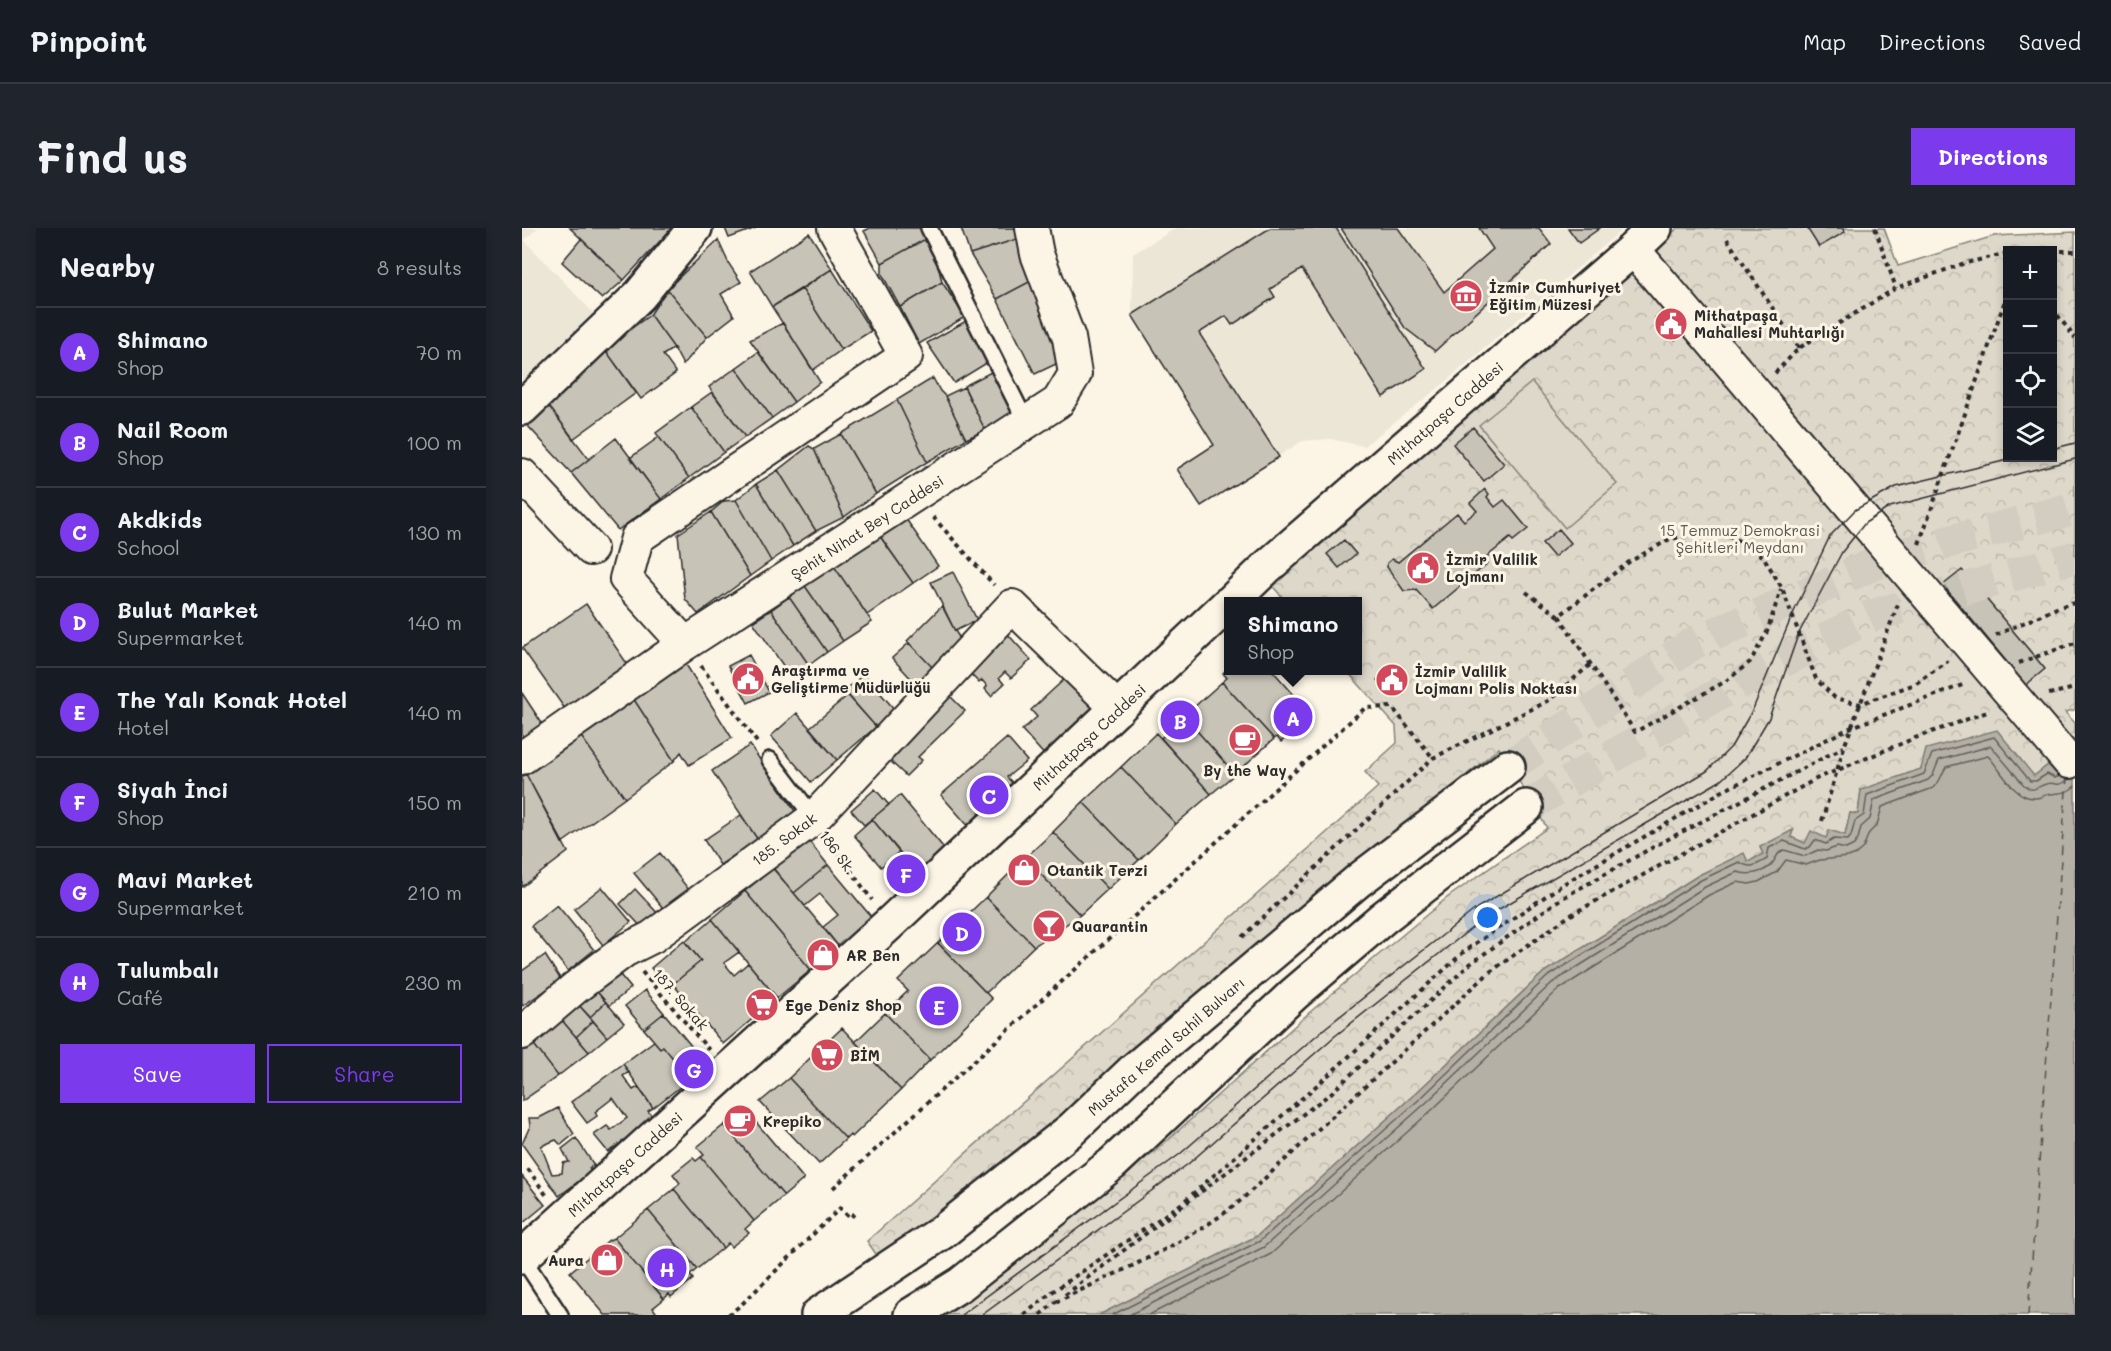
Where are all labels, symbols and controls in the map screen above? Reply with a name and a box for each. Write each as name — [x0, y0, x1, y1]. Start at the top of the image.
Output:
text: Pinpoint — [30, 23, 147, 59]
text: Map — [1803, 28, 1846, 55]
text: Directions — [1879, 28, 1986, 55]
text: Saved — [2019, 28, 2081, 55]
button: Directions — [1911, 128, 2075, 185]
text: Find us — [36, 129, 188, 184]
map controls — [2003, 246, 2057, 462]
button: + — [2003, 246, 2057, 300]
text: Nearby — [60, 250, 155, 284]
text: 8 results — [377, 254, 462, 280]
place label: İzmir Cumhuriyet Eğitim Müzesi — [1489, 277, 1621, 314]
museum icon: İzmir Cumhuriyet Eğitim Müzesi — [1448, 278, 1484, 314]
button: − — [2003, 300, 2057, 354]
place label: Mithatpaşa Mahallesi Muhtarlığı — [1694, 305, 1845, 342]
public building icon: Mithatpaşa Mahallesi Muhtarlığı — [1653, 306, 1689, 342]
text: Shimano — [117, 325, 208, 354]
text: A — [73, 339, 86, 365]
text: 70 m — [416, 339, 462, 365]
text: Shop — [117, 354, 164, 380]
button: locate — [2003, 354, 2057, 408]
street label: Mithatpaşa Caddesi — [1383, 357, 1507, 469]
button: layers — [2003, 408, 2057, 462]
text: Nail Room — [117, 415, 228, 444]
text: B — [73, 429, 86, 455]
text: 100 m — [406, 429, 462, 455]
text: Shop — [117, 444, 164, 470]
street label: Şehit Nihat Bey Caddesi — [787, 470, 947, 584]
text: Akdkids — [117, 505, 202, 534]
text: C — [72, 519, 87, 545]
text: 130 m — [407, 519, 462, 545]
park label: 15 Temmuz Demokrasi Şehitleri Meydanı — [1660, 520, 1820, 557]
text: School — [117, 534, 180, 560]
place label: İzmir Valilik Lojmanı — [1446, 549, 1538, 586]
public building icon: İzmir Valilik Lojmanı — [1405, 550, 1441, 586]
text: Bulut Market — [117, 595, 258, 624]
popup — [1224, 597, 1362, 675]
text: D — [72, 609, 87, 635]
text: 140 m — [407, 609, 462, 635]
text: Shimano — [1248, 609, 1338, 638]
text: Supermarket — [117, 624, 244, 650]
text: Shop — [1248, 638, 1294, 664]
place label: Araştırma ve Geliştirme Müdürlüğü — [771, 660, 931, 698]
public building icon: Araştırma ve Geliştirme Müdürlüğü — [730, 661, 766, 697]
place label: İzmir Valilik Lojmanı Polis Noktası — [1415, 661, 1578, 698]
public building icon: İzmir Valilik Lojmanı Polis Noktası — [1374, 662, 1410, 698]
street label: Mithatpaşa Caddesi — [1028, 679, 1150, 795]
text: The Yalı Konak Hotel — [117, 685, 347, 714]
pin: A — [1274, 694, 1312, 740]
pin: B — [1160, 698, 1200, 742]
text: E — [73, 699, 86, 725]
text: 140 m — [407, 699, 462, 725]
text: Hotel — [117, 714, 169, 740]
cafe icon: By the Way — [1227, 722, 1263, 758]
place label: By the Way — [1203, 760, 1287, 780]
pin: C — [970, 772, 1008, 818]
text: Siyah İnci — [117, 775, 229, 804]
text: F — [73, 789, 86, 815]
text: 150 m — [407, 789, 462, 815]
text: Shop — [117, 804, 164, 830]
street label: 185. Sokak — [747, 808, 821, 870]
street label: 186 Sk. — [815, 826, 861, 878]
pin: F — [886, 852, 926, 896]
shop icon: Otantik Terzi — [1006, 852, 1042, 888]
place label: Otantik Terzi — [1047, 860, 1148, 880]
text: Mavi Market — [117, 865, 253, 894]
text: G — [72, 879, 87, 905]
text: 210 m — [407, 879, 462, 905]
text: Supermarket — [117, 894, 244, 920]
your location — [1473, 903, 1502, 932]
bar icon: Quarantin — [1031, 908, 1067, 944]
pin: D — [942, 910, 982, 954]
place label: Quarantin — [1072, 916, 1148, 936]
shop icon: AR Ben — [805, 937, 841, 973]
place label: AR Ben — [846, 945, 900, 965]
text: Tulumbalı — [117, 955, 220, 984]
street label: 187. Sokak — [649, 964, 713, 1034]
text: H — [71, 969, 88, 995]
text: 230 m — [404, 969, 462, 995]
street label: Mustafa Kemal Sahil Bulvarı — [1083, 972, 1249, 1120]
text: Café — [117, 984, 163, 1010]
pin: E — [920, 984, 958, 1028]
supermarket icon: Ege Deniz Shop — [744, 987, 780, 1023]
place label: Ege Deniz Shop — [785, 995, 902, 1015]
supermarket icon: BİM — [809, 1037, 845, 1073]
button: Save — [60, 1044, 255, 1103]
button: Share — [267, 1044, 462, 1103]
place label: BİM — [850, 1045, 880, 1065]
pin: G — [674, 1046, 714, 1092]
cafe icon: Krepiko — [722, 1103, 758, 1139]
street label: Mithatpaşa Caddesi — [563, 1107, 687, 1221]
place label: Krepiko — [763, 1111, 821, 1131]
shop icon: Aura — [589, 1242, 625, 1278]
pin: H — [648, 1246, 686, 1290]
place label: Aura — [548, 1250, 584, 1270]

